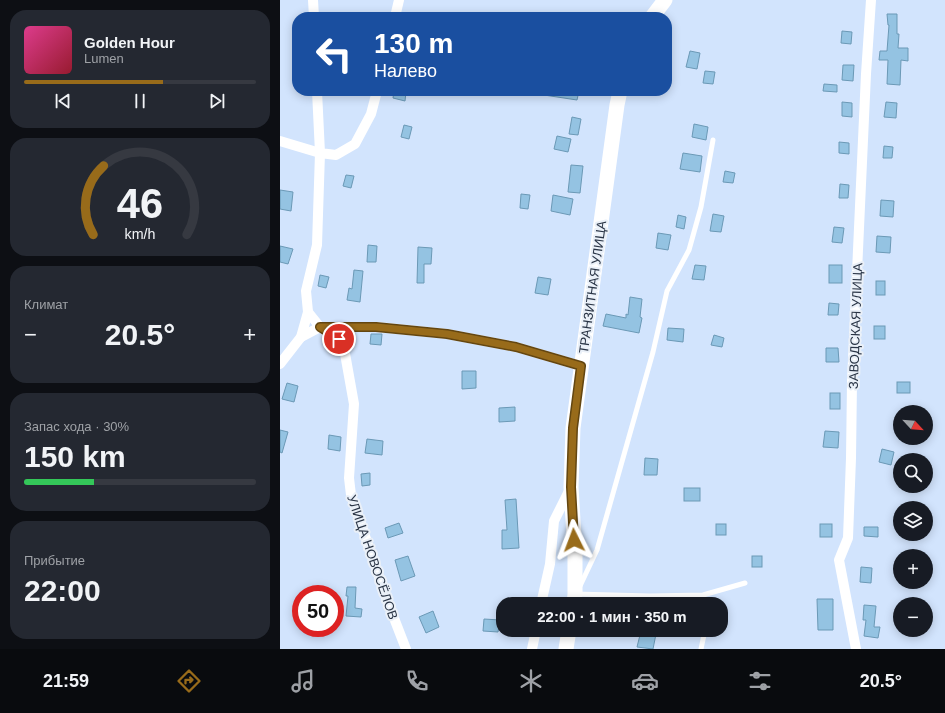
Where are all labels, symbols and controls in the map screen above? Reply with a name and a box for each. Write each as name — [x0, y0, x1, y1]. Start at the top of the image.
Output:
icon: left — [308, 28, 360, 80]
text: 130 m — [374, 28, 453, 59]
text: Golden Hour — [84, 34, 175, 51]
text: Lumen — [84, 51, 124, 66]
text: Налево — [374, 61, 437, 81]
icon: previous — [52, 90, 74, 112]
icon: pause — [129, 90, 151, 112]
icon: next — [206, 90, 228, 112]
text: 46 — [117, 179, 163, 226]
street label: ТРАНЗИТНАЯ УЛИЦА — [576, 219, 609, 354]
text: km/h — [125, 225, 156, 241]
street label: ЗАВОДСКАЯ УЛИЦА — [846, 262, 865, 389]
text: Климат — [24, 297, 68, 312]
text: 20.5° — [105, 318, 175, 351]
text: − — [24, 322, 37, 347]
text: + — [243, 322, 256, 347]
pin — [322, 322, 356, 356]
icon: arrive — [328, 328, 350, 350]
north arrow — [893, 405, 933, 445]
map controls — [893, 405, 933, 637]
text: Запас хода · 30% — [24, 419, 129, 434]
text: 150 km — [24, 440, 126, 473]
button: search — [893, 453, 933, 493]
street label: УЛИЦА НОВОСЁЛОВ — [344, 493, 401, 621]
button: layers — [893, 501, 933, 541]
position arrow — [553, 519, 595, 561]
button: + — [893, 549, 933, 589]
text: Прибытие — [24, 553, 85, 568]
text: 22:00 — [24, 574, 101, 607]
speed limit sign: 50 — [292, 585, 344, 637]
button: − — [893, 597, 933, 637]
text: 22:00 · 1 мин · 350 m — [537, 608, 687, 625]
icon: directions — [175, 667, 203, 695]
icon: music — [289, 667, 317, 695]
icon: phone — [403, 667, 431, 695]
icon: climate — [517, 667, 545, 695]
icon: car — [631, 667, 659, 695]
icon: filters — [746, 667, 774, 695]
text: 21:59 — [43, 671, 89, 691]
text: 20.5° — [860, 671, 902, 691]

